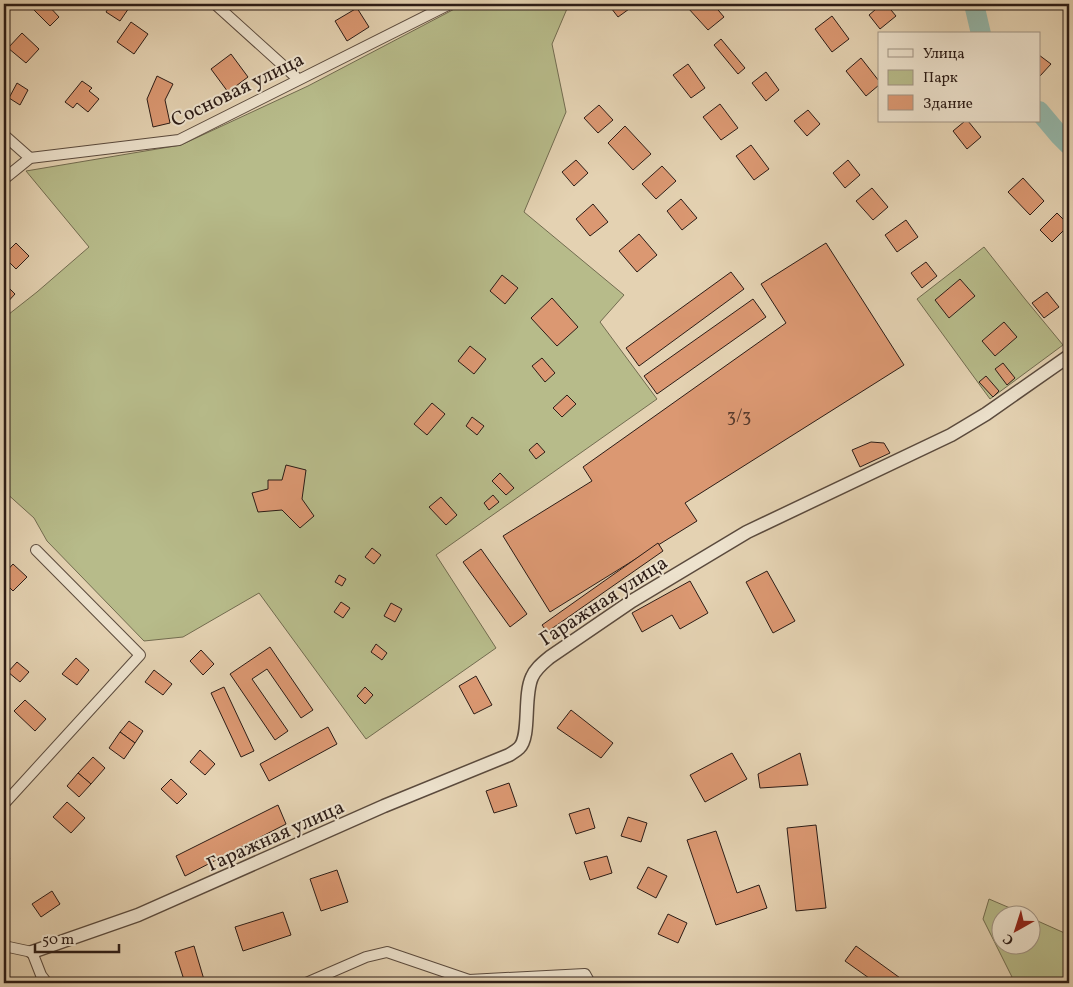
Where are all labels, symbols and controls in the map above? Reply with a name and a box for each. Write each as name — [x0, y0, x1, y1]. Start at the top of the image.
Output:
legend — [878, 32, 1040, 122]
text: Улица — [923, 44, 965, 65]
street label: Сосновая улица — [167, 46, 309, 135]
text: Парк — [923, 68, 958, 89]
text: Здание — [923, 94, 973, 115]
house number: 3/3 — [727, 405, 751, 430]
street label: Гаражная улица — [534, 550, 674, 654]
street label: Гаражная улица — [202, 794, 349, 880]
north arrow — [990, 904, 1040, 954]
scale bar — [35, 922, 119, 954]
text: С — [999, 929, 1018, 949]
text: 50 m — [42, 930, 74, 951]

